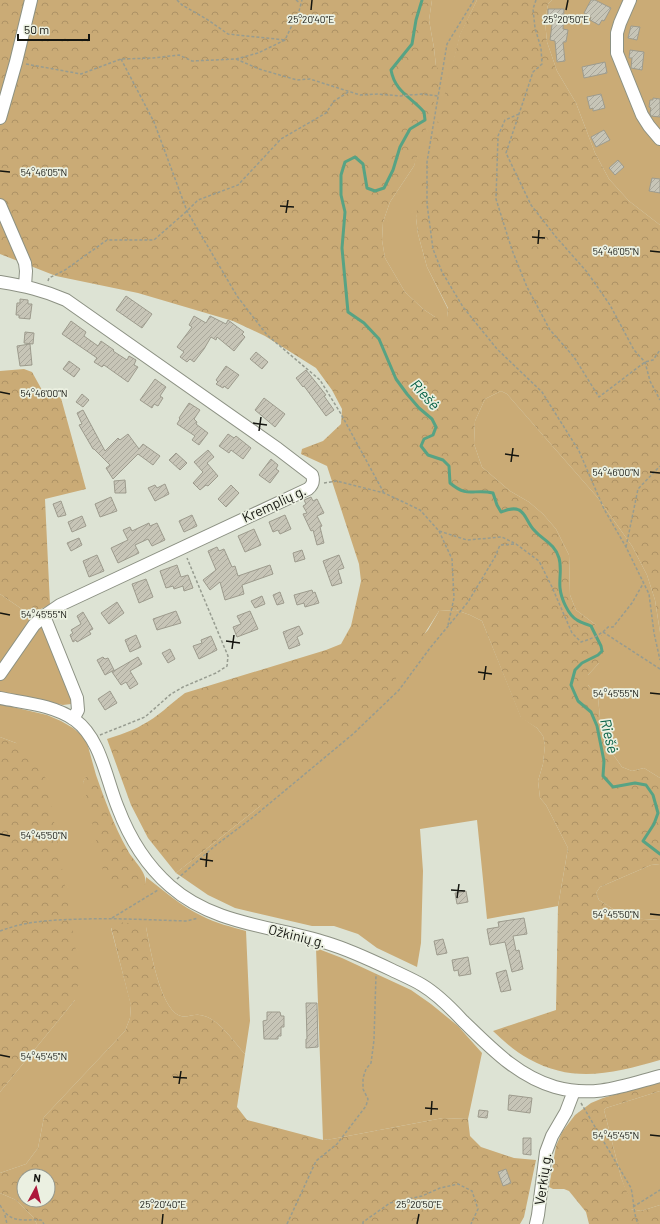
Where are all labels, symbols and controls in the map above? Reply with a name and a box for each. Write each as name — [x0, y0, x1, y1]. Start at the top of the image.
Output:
text: 25°20'40"E — [288, 13, 334, 25]
text: 25°20'50"E — [543, 13, 589, 25]
scale bar — [18, 16, 89, 42]
text: 50 m — [24, 22, 49, 36]
text: 54°46'05"N — [21, 166, 67, 178]
text: 54°46'05"N — [593, 245, 639, 257]
water label: Riešė — [407, 375, 444, 414]
text: 54°46'00"N — [20, 387, 68, 399]
text: 54°46'00"N — [592, 466, 640, 478]
street label: Kremplių g. — [239, 481, 309, 526]
text: 54°45'55"N — [21, 608, 67, 620]
text: 54°45'55"N — [593, 687, 639, 699]
water label: Riešė — [597, 717, 623, 755]
text: 54°45'50"N — [21, 829, 67, 841]
text: 54°45'50"N — [593, 908, 639, 920]
street label: Ožkinių g. — [267, 920, 327, 951]
text: 54°45'45"N — [21, 1050, 67, 1062]
text: 54°45'45"N — [593, 1129, 639, 1141]
street label: Verkių g. — [530, 1152, 555, 1206]
north arrow — [16, 1168, 56, 1208]
text: N — [33, 1171, 42, 1184]
text: 25°20'40"E — [140, 1198, 186, 1210]
text: 25°20'50"E — [396, 1198, 442, 1210]

